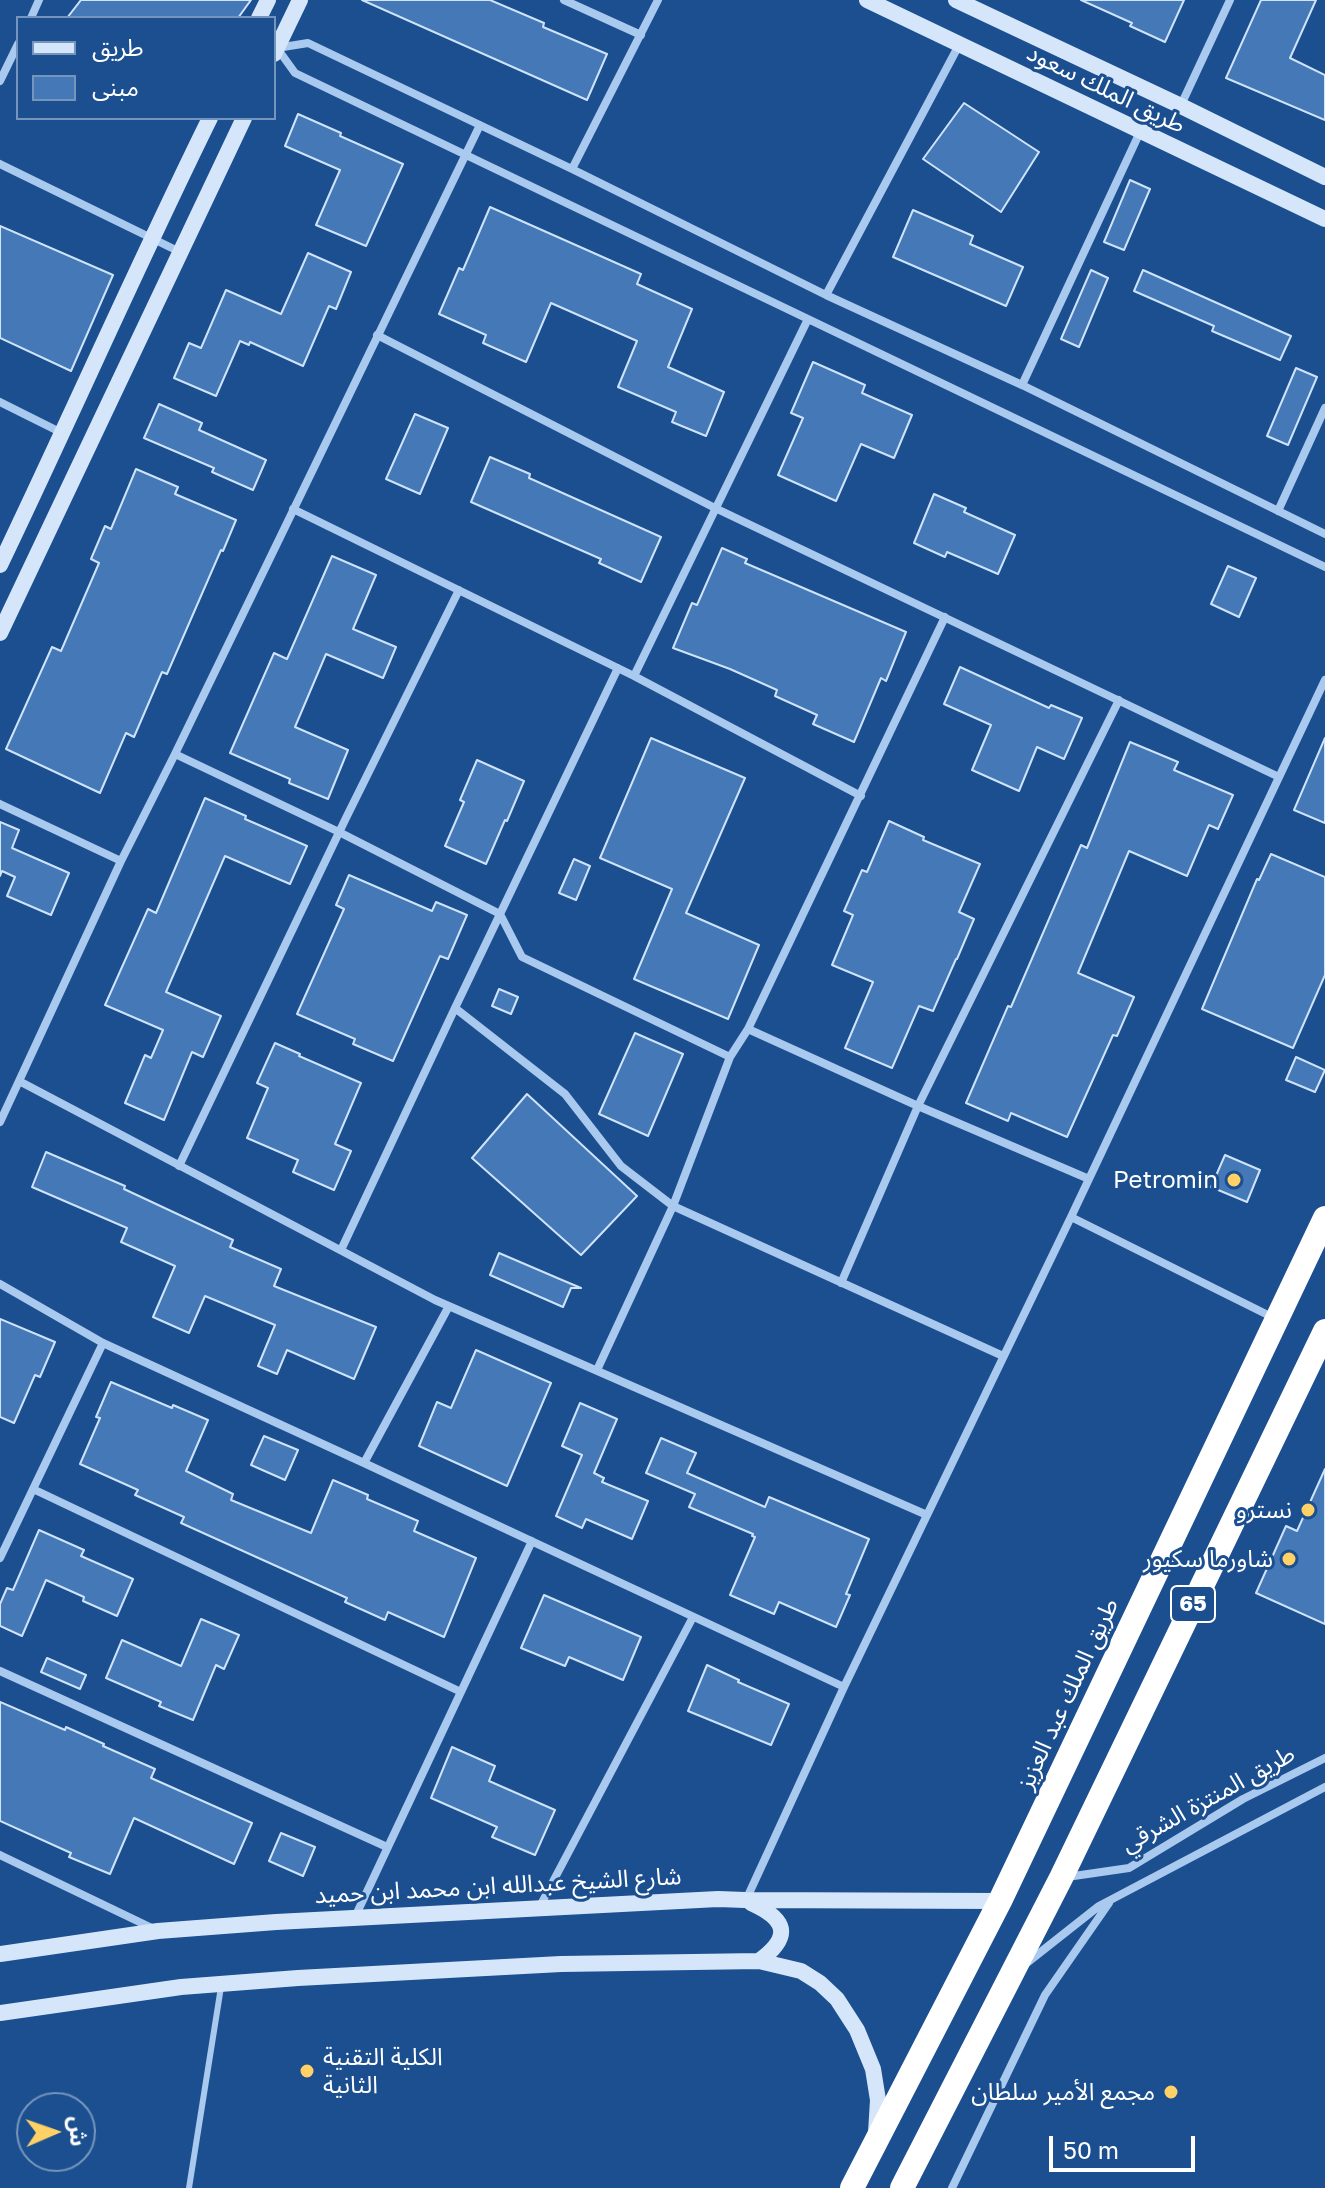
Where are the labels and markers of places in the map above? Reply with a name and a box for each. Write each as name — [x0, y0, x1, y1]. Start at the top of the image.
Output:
place label: Petromin — [1113, 1166, 1218, 1194]
marker: Petromin — [1225, 1171, 1243, 1189]
place label: نسترو — [1236, 1496, 1292, 1524]
marker: نسترو — [1299, 1501, 1317, 1519]
place label: شاورما سكيور — [1143, 1545, 1273, 1573]
marker: شاورما سكيور — [1280, 1550, 1298, 1568]
place label: الكلية التقنية الثانية — [323, 2043, 443, 2099]
marker: الكلية التقنية الثانية — [298, 2062, 316, 2080]
place label: مجمع الأمير سلطان — [971, 2078, 1155, 2106]
marker: مجمع الأمير سلطان — [1162, 2083, 1180, 2101]

